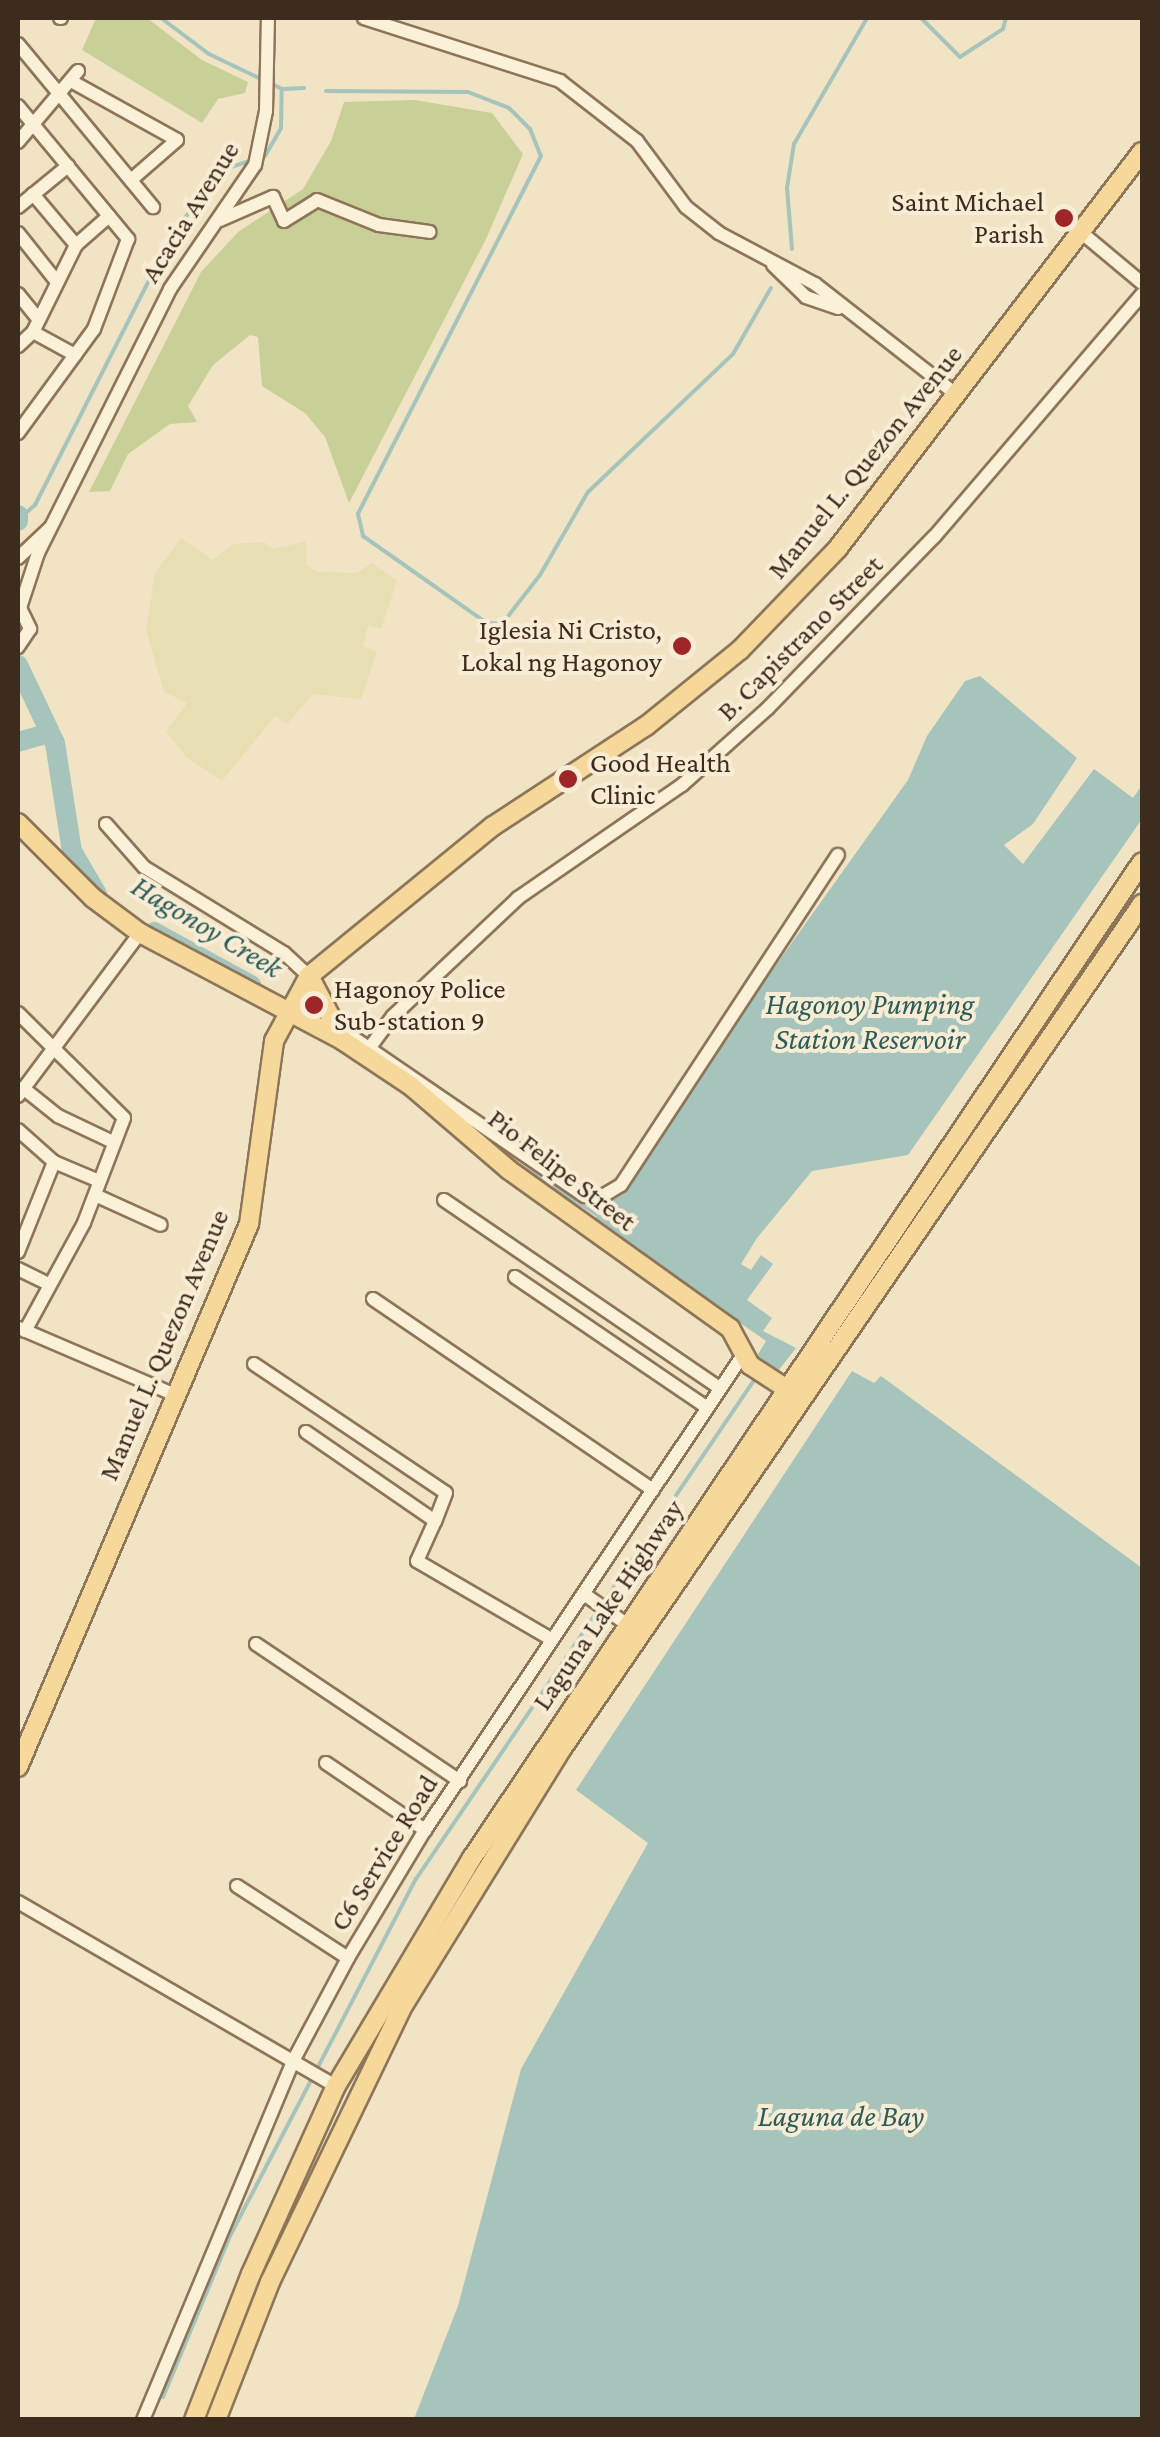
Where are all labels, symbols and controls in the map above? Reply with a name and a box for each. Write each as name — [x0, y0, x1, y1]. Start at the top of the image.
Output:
street label: Acacia Avenue — [133, 135, 247, 289]
place label: Saint Michael Parish — [891, 185, 1044, 251]
marker: Saint Michael Parish — [1053, 207, 1075, 229]
street label: Manuel L. Quezon Avenue — [760, 338, 970, 586]
street label: B. Capistrano Street — [710, 548, 890, 728]
place label: Iglesia Ni Cristo, Lokal ng Hagonoy — [461, 613, 662, 679]
marker: Iglesia Ni Cristo, Lokal ng Hagonoy — [671, 635, 693, 657]
place label: Good Health Clinic — [590, 746, 731, 812]
marker: Good Health Clinic — [555, 766, 581, 792]
water label: Hagonoy Creek — [125, 868, 289, 986]
place label: Hagonoy Police Sub-station 9 — [334, 972, 506, 1038]
water label: Hagonoy Pumping Station Reservoir — [766, 986, 974, 1056]
marker: Hagonoy Police Sub-station 9 — [303, 994, 325, 1016]
street label: Pio Felipe Street — [481, 1102, 643, 1238]
street label: Manuel L. Quezon Avenue — [92, 1204, 236, 1486]
street label: Laguna Lake Highway — [525, 1493, 691, 1717]
street label: C6 Service Road — [323, 1769, 445, 1937]
water label: Laguna de Bay — [758, 2098, 924, 2134]

